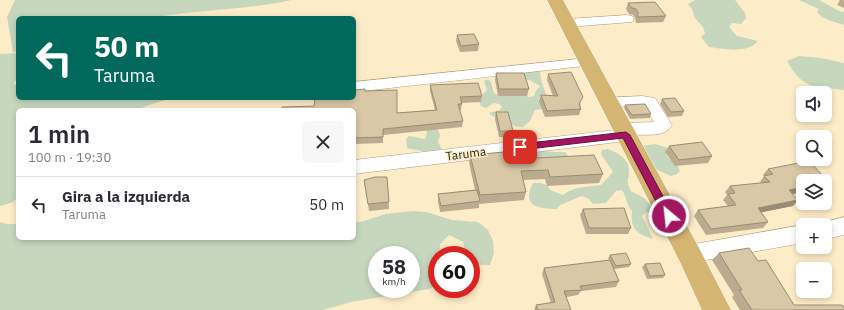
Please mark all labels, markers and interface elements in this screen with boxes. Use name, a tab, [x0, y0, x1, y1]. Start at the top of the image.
text: 50 m	[94, 28, 159, 65]
icon: left	[28, 32, 80, 84]
text: Taruma	[94, 64, 155, 87]
map controls	[796, 86, 832, 298]
button: sound	[796, 86, 832, 122]
text: 1 min	[28, 118, 90, 150]
button: close	[302, 121, 344, 163]
pin	[503, 130, 537, 164]
button: search	[796, 130, 832, 166]
icon: arrive	[509, 136, 531, 158]
street label: Taruma	[445, 144, 488, 163]
text: 100 m · 19:30	[28, 149, 111, 166]
button: layers	[796, 174, 832, 210]
text: Gira a la izquierda	[62, 187, 190, 206]
icon: left	[28, 194, 50, 216]
text: 50 m	[309, 195, 344, 214]
position arrow	[648, 195, 690, 237]
text: Taruma	[62, 206, 106, 223]
button: +	[796, 218, 832, 254]
speed limit sign: 60	[428, 246, 480, 298]
text: 58	[382, 253, 406, 280]
button: −	[796, 262, 832, 298]
text: km/h	[382, 275, 406, 288]

